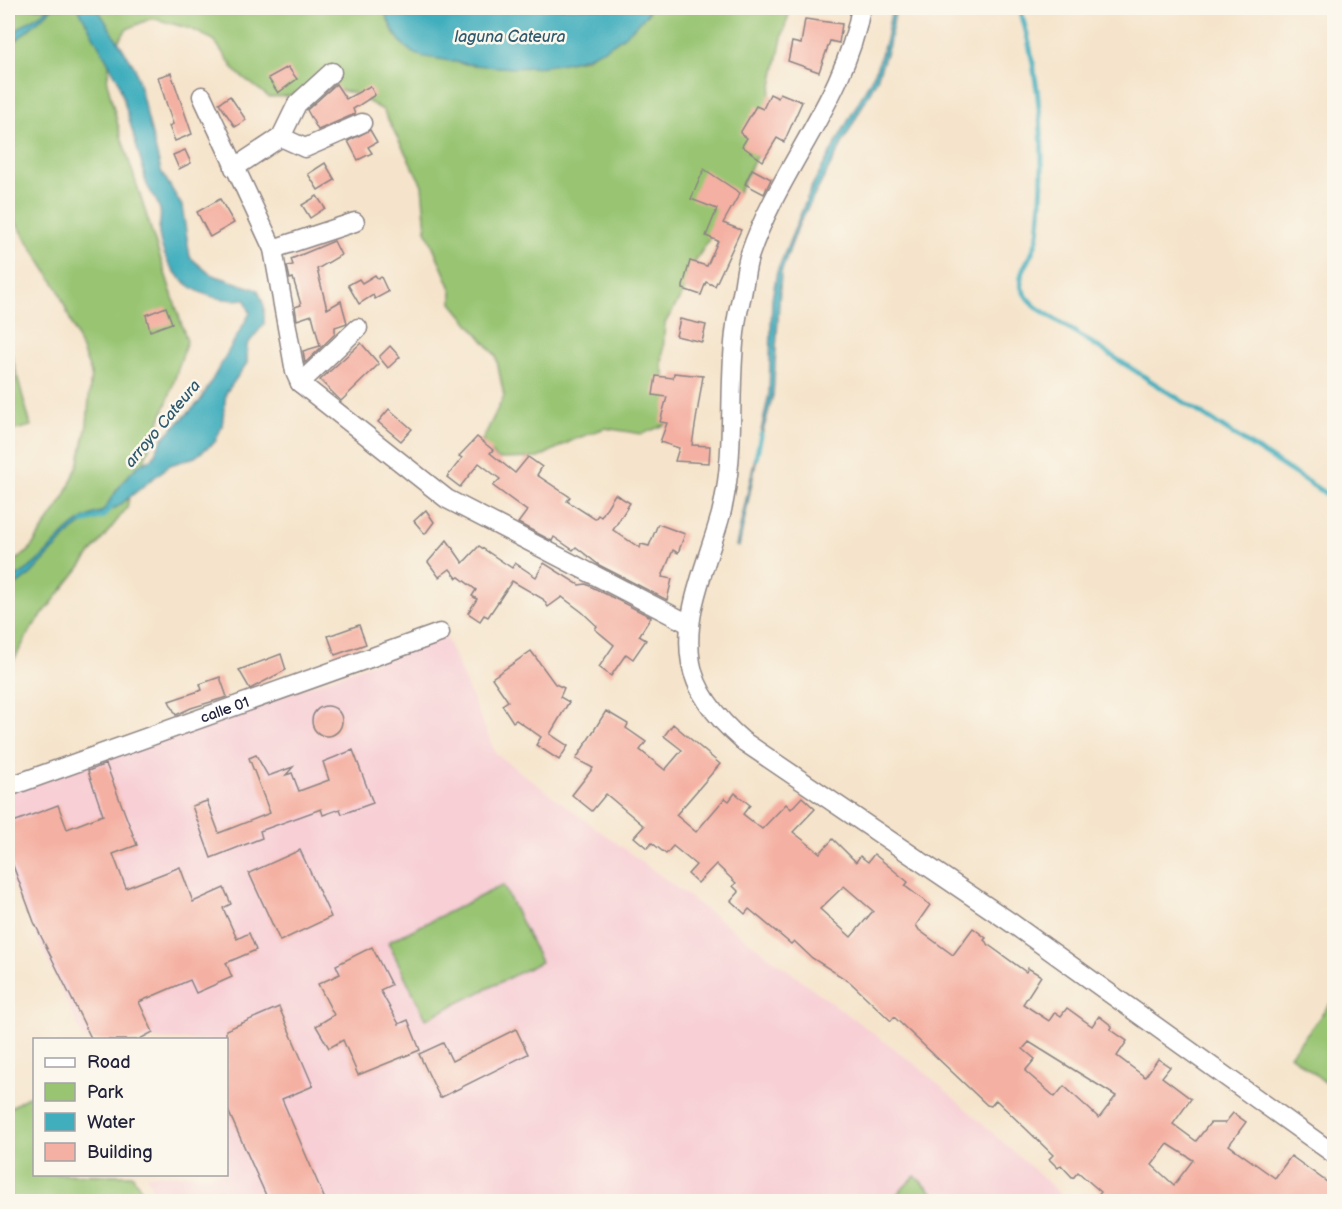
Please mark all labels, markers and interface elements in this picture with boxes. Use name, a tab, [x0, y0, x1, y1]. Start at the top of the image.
water label: laguna Cateura	[455, 28, 565, 47]
water label: arroyo Cateura	[121, 377, 205, 471]
street label: calle 01	[198, 692, 252, 727]
legend	[33, 1038, 228, 1176]
text: Road	[87, 1052, 131, 1073]
text: Park	[87, 1082, 123, 1103]
text: Water	[87, 1112, 135, 1133]
text: Building	[87, 1142, 153, 1163]

